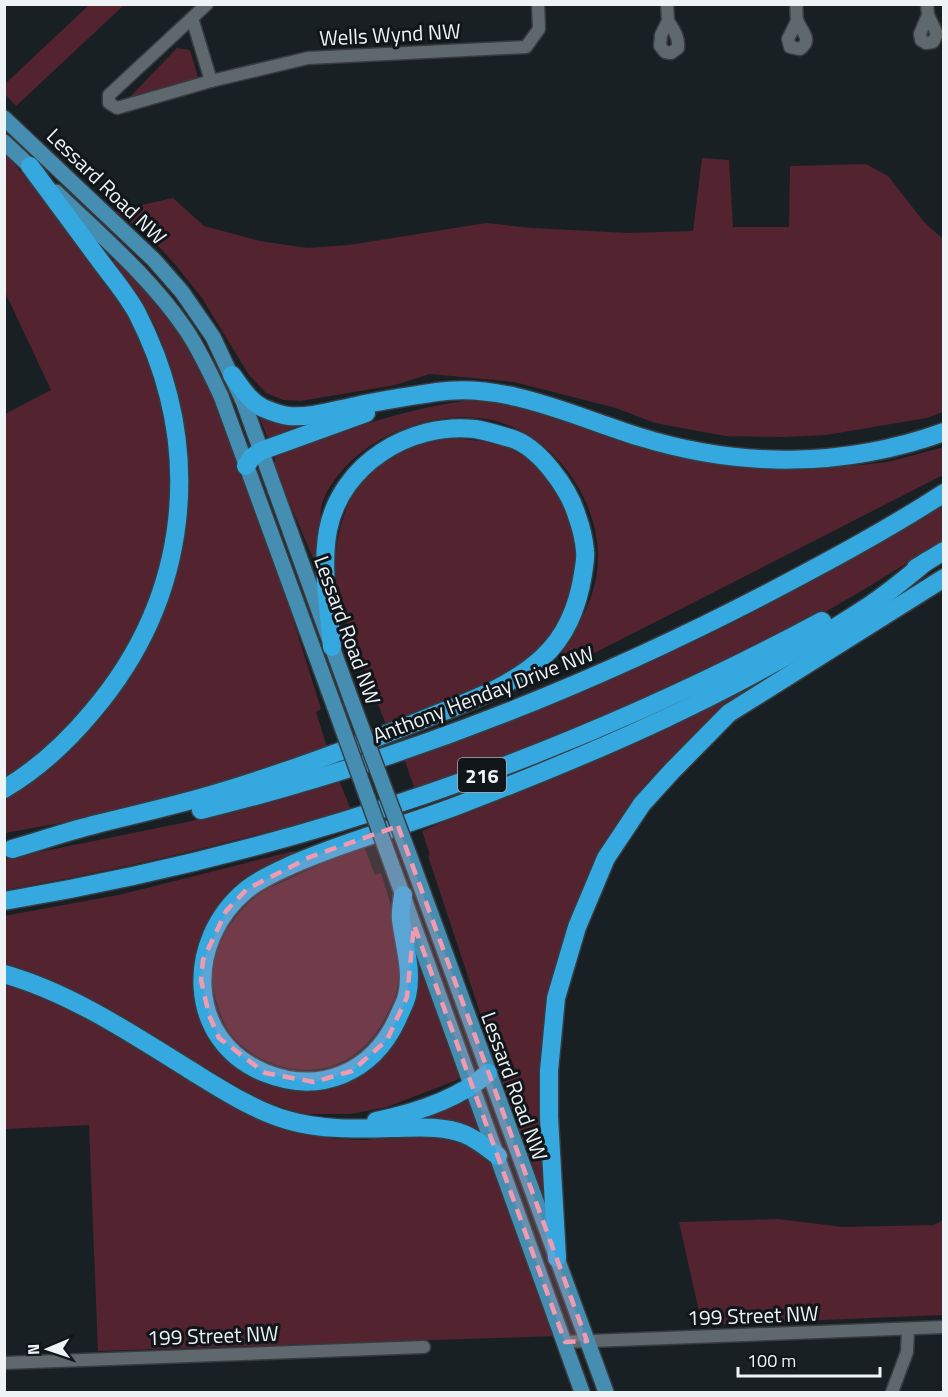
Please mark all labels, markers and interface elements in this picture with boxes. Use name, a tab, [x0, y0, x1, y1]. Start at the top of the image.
street label: Wells Wynd NW	[319, 14, 461, 54]
street label: Lessard Road NW	[40, 120, 174, 252]
street label: Lessard Road NW	[306, 551, 390, 709]
street label: Anthony Henday Drive NW	[368, 637, 598, 751]
road number: 216	[458, 758, 506, 792]
street label: Lessard Road NW	[473, 1007, 557, 1165]
street label: 199 Street NW	[687, 1297, 819, 1333]
street label: 199 Street NW	[147, 1317, 279, 1353]
north arrow	[18, 1319, 78, 1379]
scale bar	[738, 1340, 880, 1378]
text: N	[21, 1344, 45, 1355]
text: 100 m	[747, 1347, 796, 1374]

